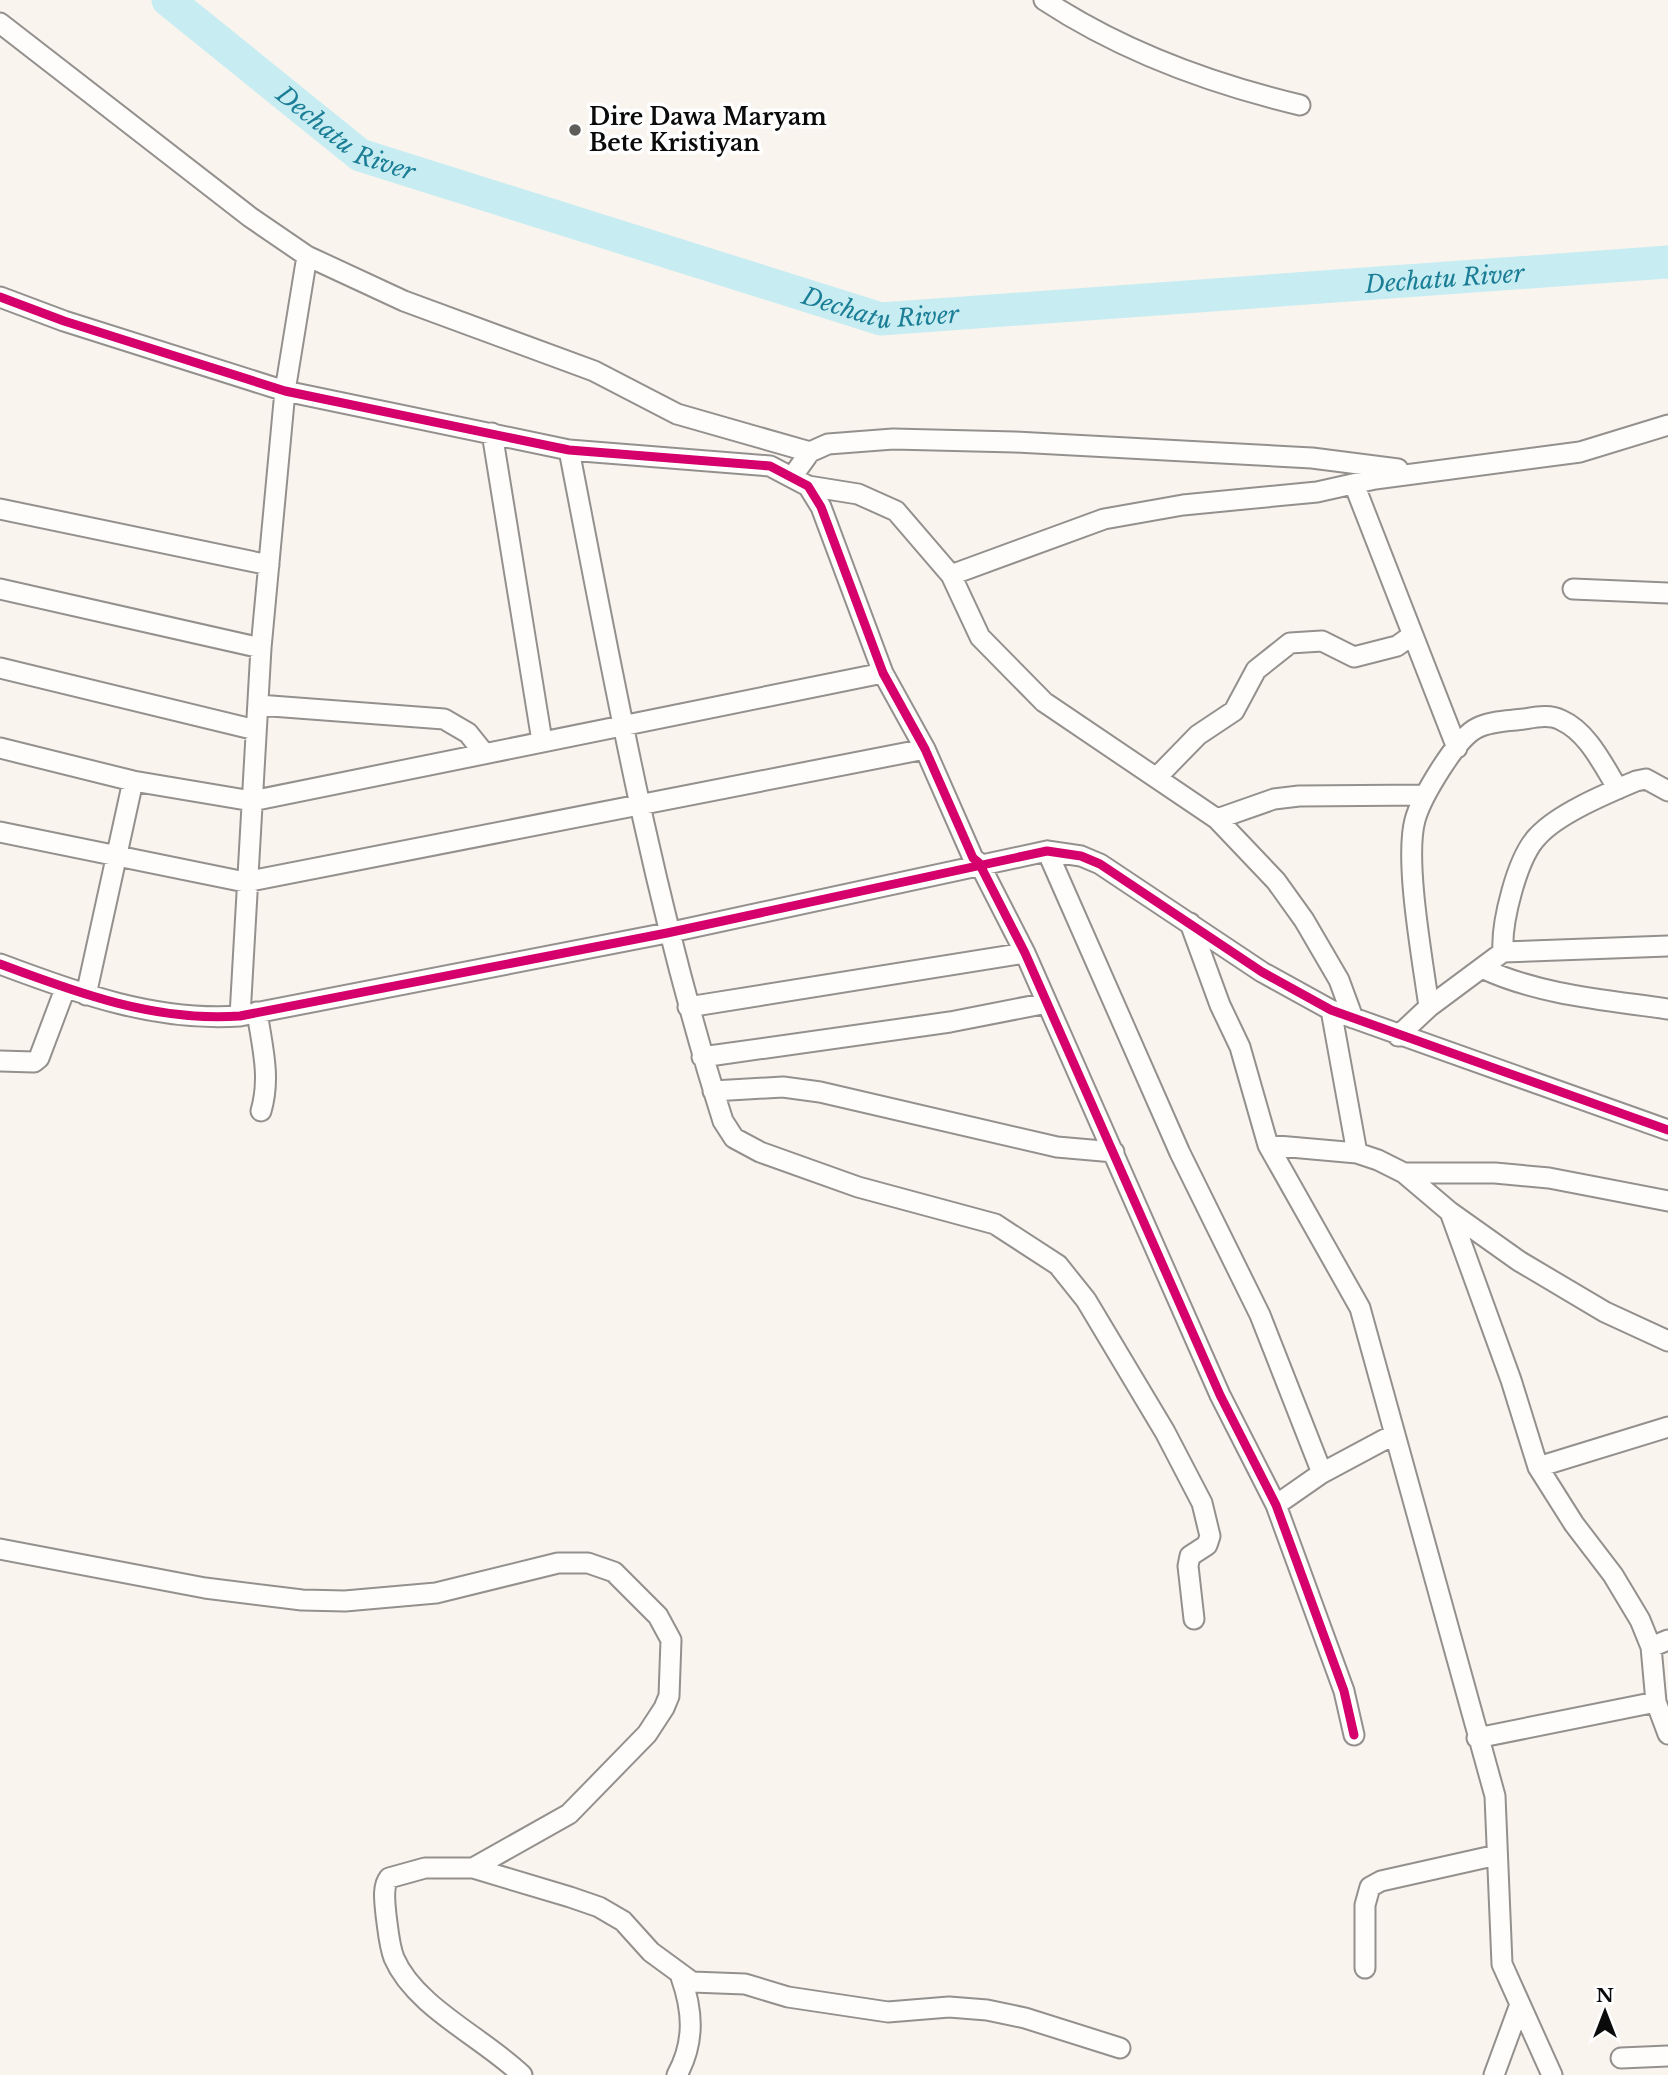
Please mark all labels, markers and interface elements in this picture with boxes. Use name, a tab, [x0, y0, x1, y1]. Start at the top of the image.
water label: Dechatu River	[270, 79, 420, 186]
place label: Dire Dawa Maryam Bete Kristiyan	[589, 103, 827, 157]
marker: Dire Dawa Maryam Bete Kristiyan	[567, 122, 583, 138]
water label: Dechatu River	[1363, 258, 1526, 298]
water label: Dechatu River	[798, 280, 961, 334]
north arrow	[1570, 1977, 1640, 2047]
text: N	[1596, 1984, 1614, 2007]

